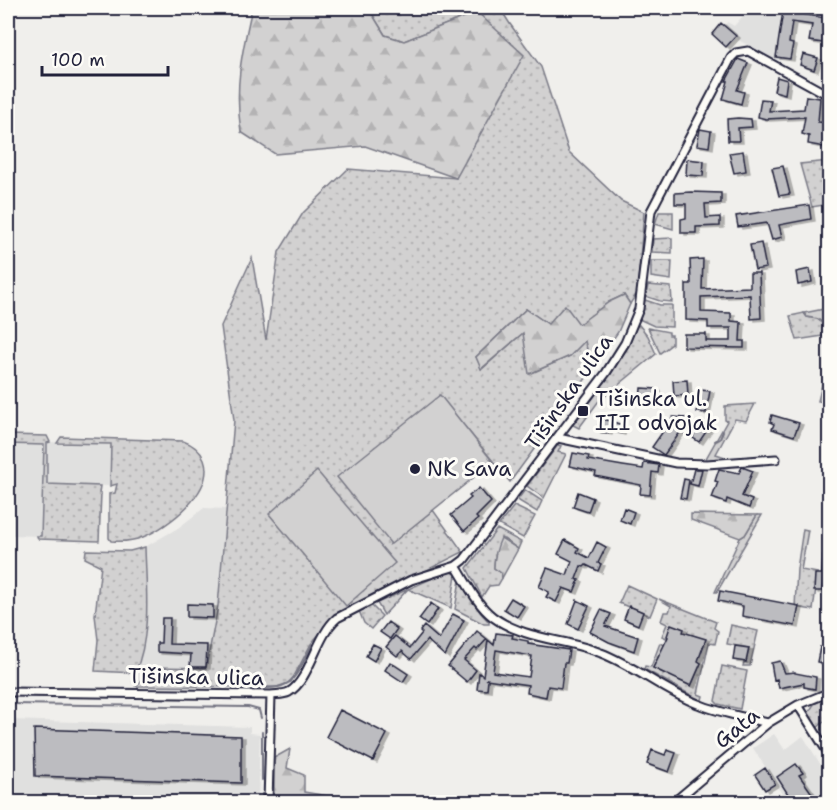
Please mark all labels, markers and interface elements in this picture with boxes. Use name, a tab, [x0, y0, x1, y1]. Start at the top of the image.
scale bar	[42, 39, 168, 77]
text: 100 m	[51, 48, 105, 72]
street label: Tišinska ulica	[519, 328, 619, 456]
place label: Tišinska ul. III odvojak	[595, 385, 718, 437]
marker: Tišinska ul. III odvojak	[576, 404, 590, 418]
place label: NK Sava	[427, 455, 511, 483]
marker: NK Sava	[408, 462, 422, 476]
street label: Tišinska ulica	[128, 662, 264, 692]
street label: Gata	[709, 701, 765, 755]

